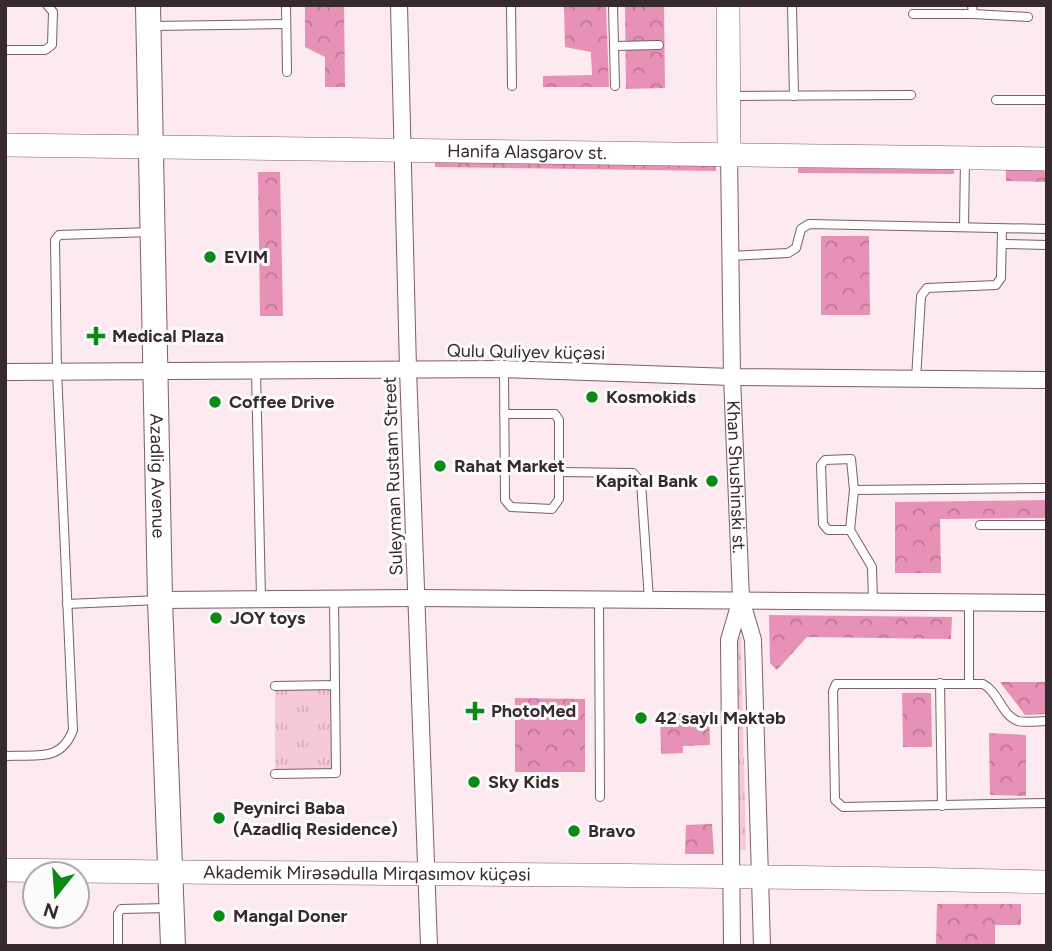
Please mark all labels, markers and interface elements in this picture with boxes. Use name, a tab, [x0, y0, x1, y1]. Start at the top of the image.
street label: Hanifa Alasgarov st.	[447, 140, 607, 164]
place label: EVIM	[224, 246, 268, 268]
marker: EVIM	[202, 249, 218, 265]
place label: Medical Plaza	[112, 325, 224, 347]
marker: Medical Plaza	[86, 326, 106, 346]
street label: Qulu Quliyev küçəsi	[447, 340, 605, 364]
street label: Suleyman Rustam Street	[379, 376, 407, 576]
place label: Kosmokids	[606, 386, 697, 408]
marker: Kosmokids	[584, 389, 600, 405]
place label: Coffee Drive	[229, 391, 335, 413]
marker: Coffee Drive	[207, 394, 223, 410]
street label: Khan Shushinski st.	[722, 400, 750, 554]
street label: Azadlig Avenue	[145, 413, 170, 539]
place label: Rahat Market	[454, 455, 565, 477]
marker: Rahat Market	[432, 458, 448, 474]
place label: Kapital Bank	[596, 470, 698, 492]
marker: Kapital Bank	[704, 473, 720, 489]
place label: JOY toys	[230, 607, 306, 629]
marker: JOY toys	[208, 610, 224, 626]
place label: PhotoMed	[491, 700, 576, 722]
marker: PhotoMed	[465, 701, 485, 721]
place label: 42 saylı Məktəb	[655, 707, 786, 729]
marker: 42 saylı Məktəb	[633, 710, 649, 726]
place label: Sky Kids	[488, 771, 560, 793]
marker: Sky Kids	[466, 774, 482, 790]
place label: Peynirci Baba (Azadliq Residence)	[233, 797, 398, 840]
marker: Peynirci Baba (Azadliq Residence)	[211, 810, 227, 826]
place label: Bravo	[588, 820, 635, 842]
marker: Bravo	[566, 823, 582, 839]
north arrow	[21, 860, 91, 930]
street label: Akademik Mirəsədulla Mirqasımov küçəsi	[203, 861, 531, 886]
text: N	[41, 898, 62, 924]
place label: Mangal Doner	[233, 905, 348, 927]
marker: Mangal Doner	[211, 908, 227, 924]

